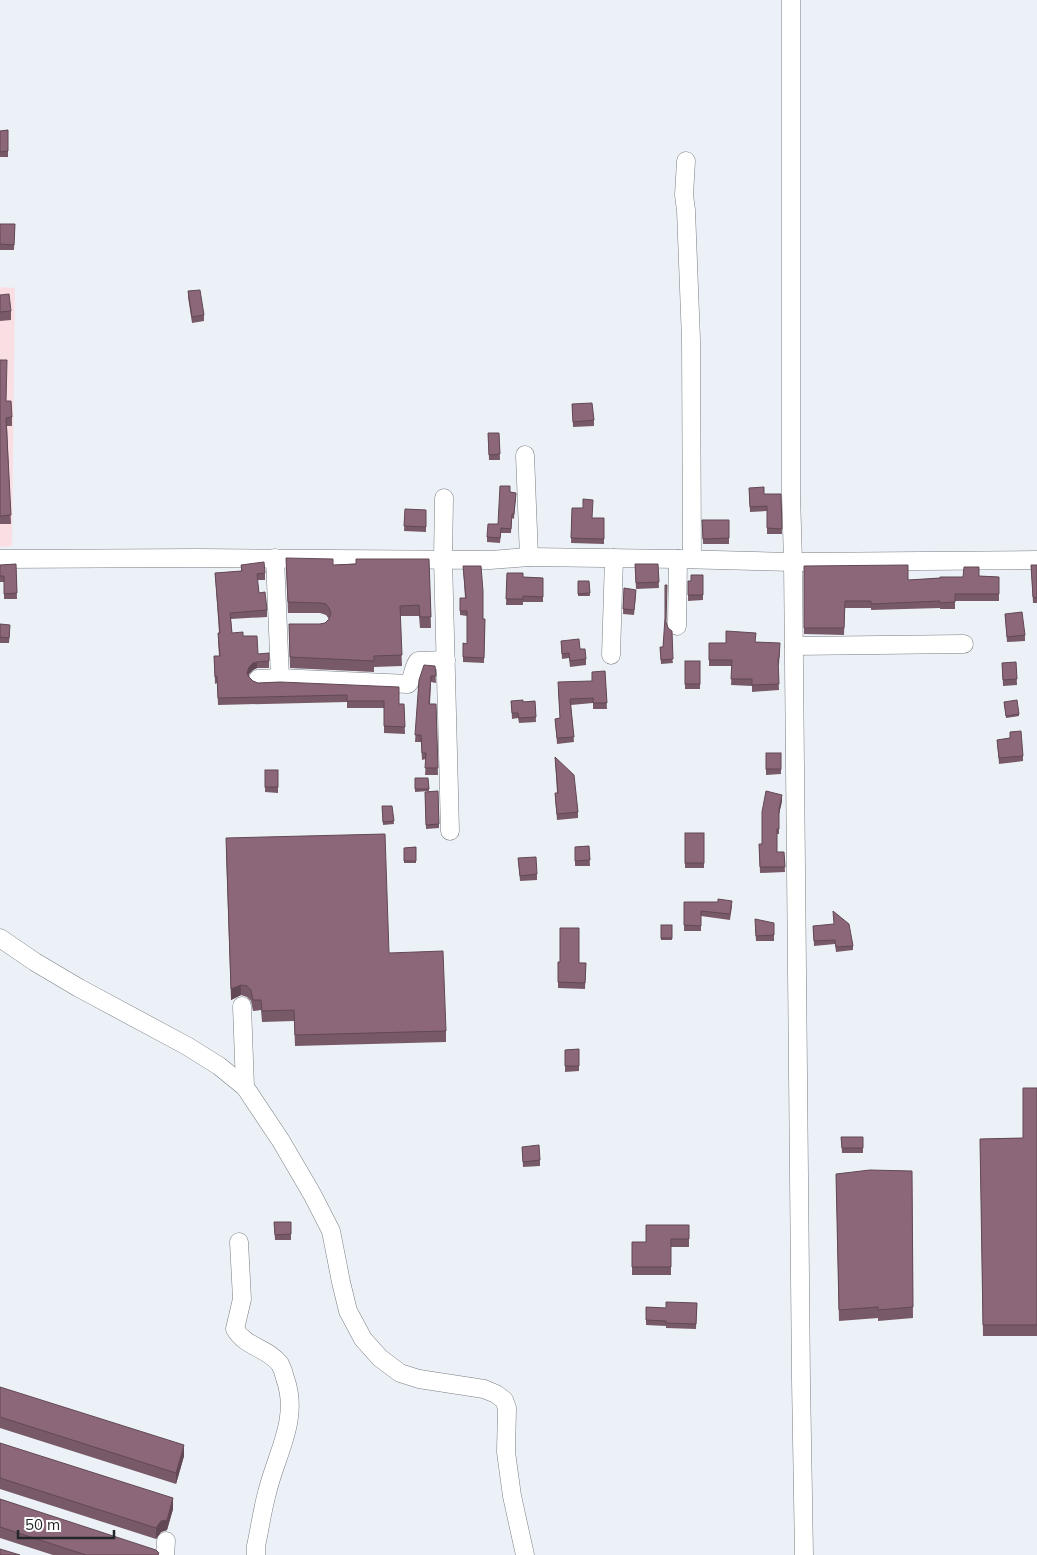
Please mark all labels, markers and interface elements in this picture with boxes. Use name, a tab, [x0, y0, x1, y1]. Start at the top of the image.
scale bar	[18, 1508, 114, 1540]
text: 50 m	[25, 1515, 60, 1534]

